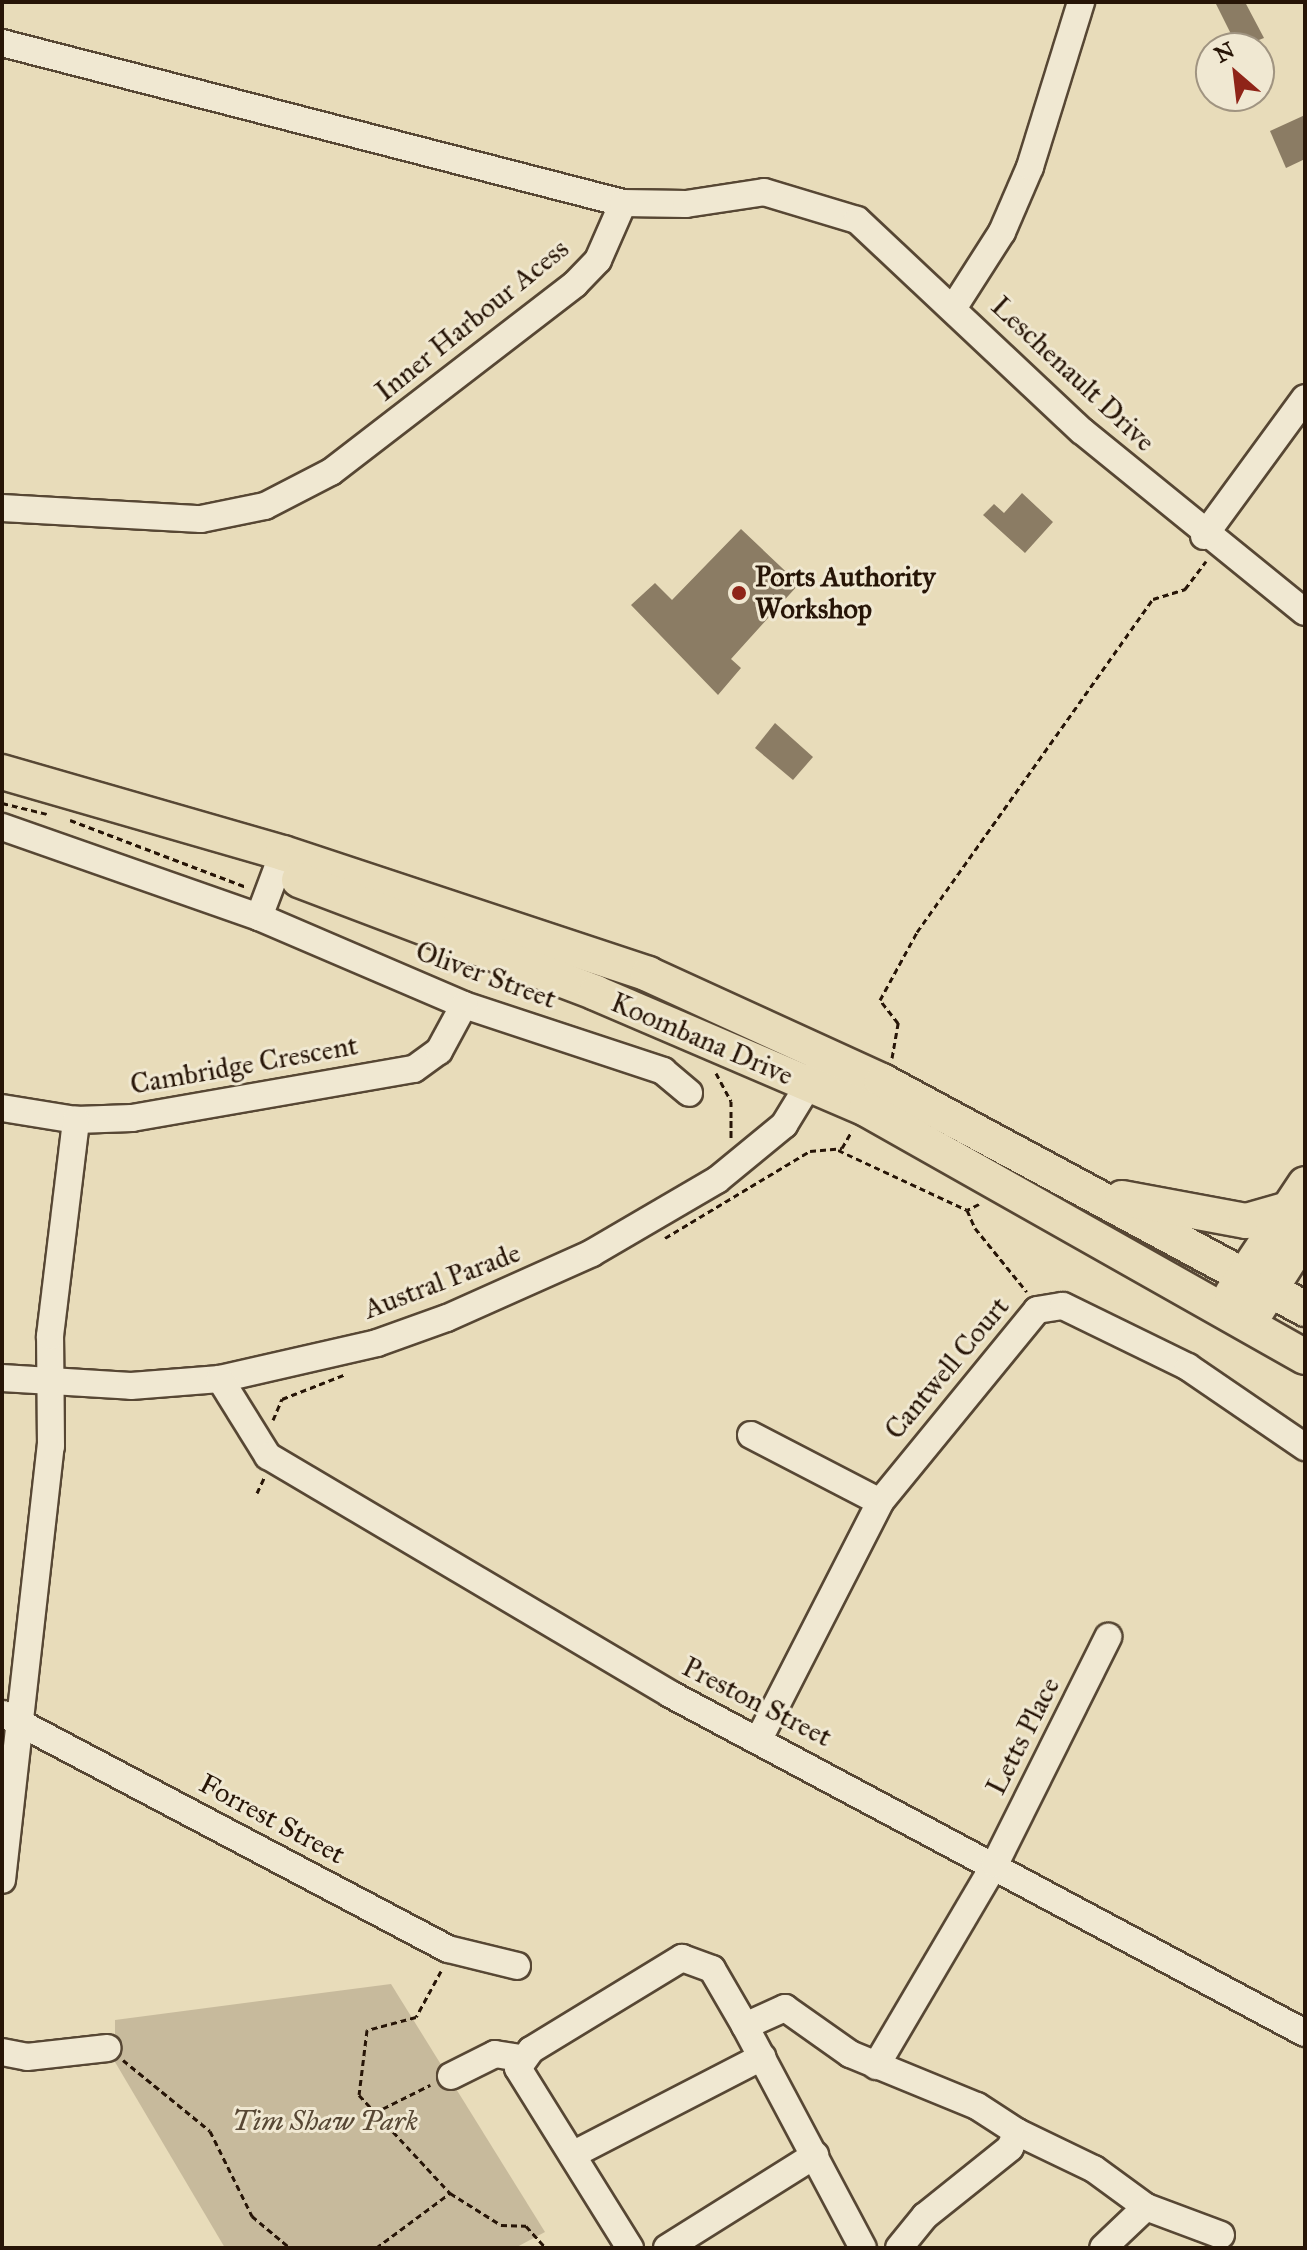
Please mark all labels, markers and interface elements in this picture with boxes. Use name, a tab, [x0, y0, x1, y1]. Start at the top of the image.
north arrow	[1195, 32, 1275, 112]
text: N	[1210, 36, 1239, 68]
street label: Inner Harbour Acess	[369, 232, 575, 408]
street label: Leschenault Drive	[984, 290, 1162, 458]
place label: Ports Authority Workshop	[755, 560, 935, 626]
marker: Ports Authority Workshop	[730, 584, 748, 602]
street label: Oliver Street	[411, 934, 561, 1016]
street label: Koombana Drive	[606, 986, 798, 1092]
street label: Cambridge Crescent	[128, 1028, 360, 1102]
street label: Austral Parade	[359, 1236, 525, 1326]
street label: Cantwell Court	[878, 1290, 1016, 1446]
street label: Preston Street	[677, 1650, 837, 1754]
street label: Letts Place	[979, 1672, 1067, 1800]
street label: Forrest Street	[193, 1767, 351, 1871]
park label: Tim Shaw Park	[232, 2104, 418, 2138]

